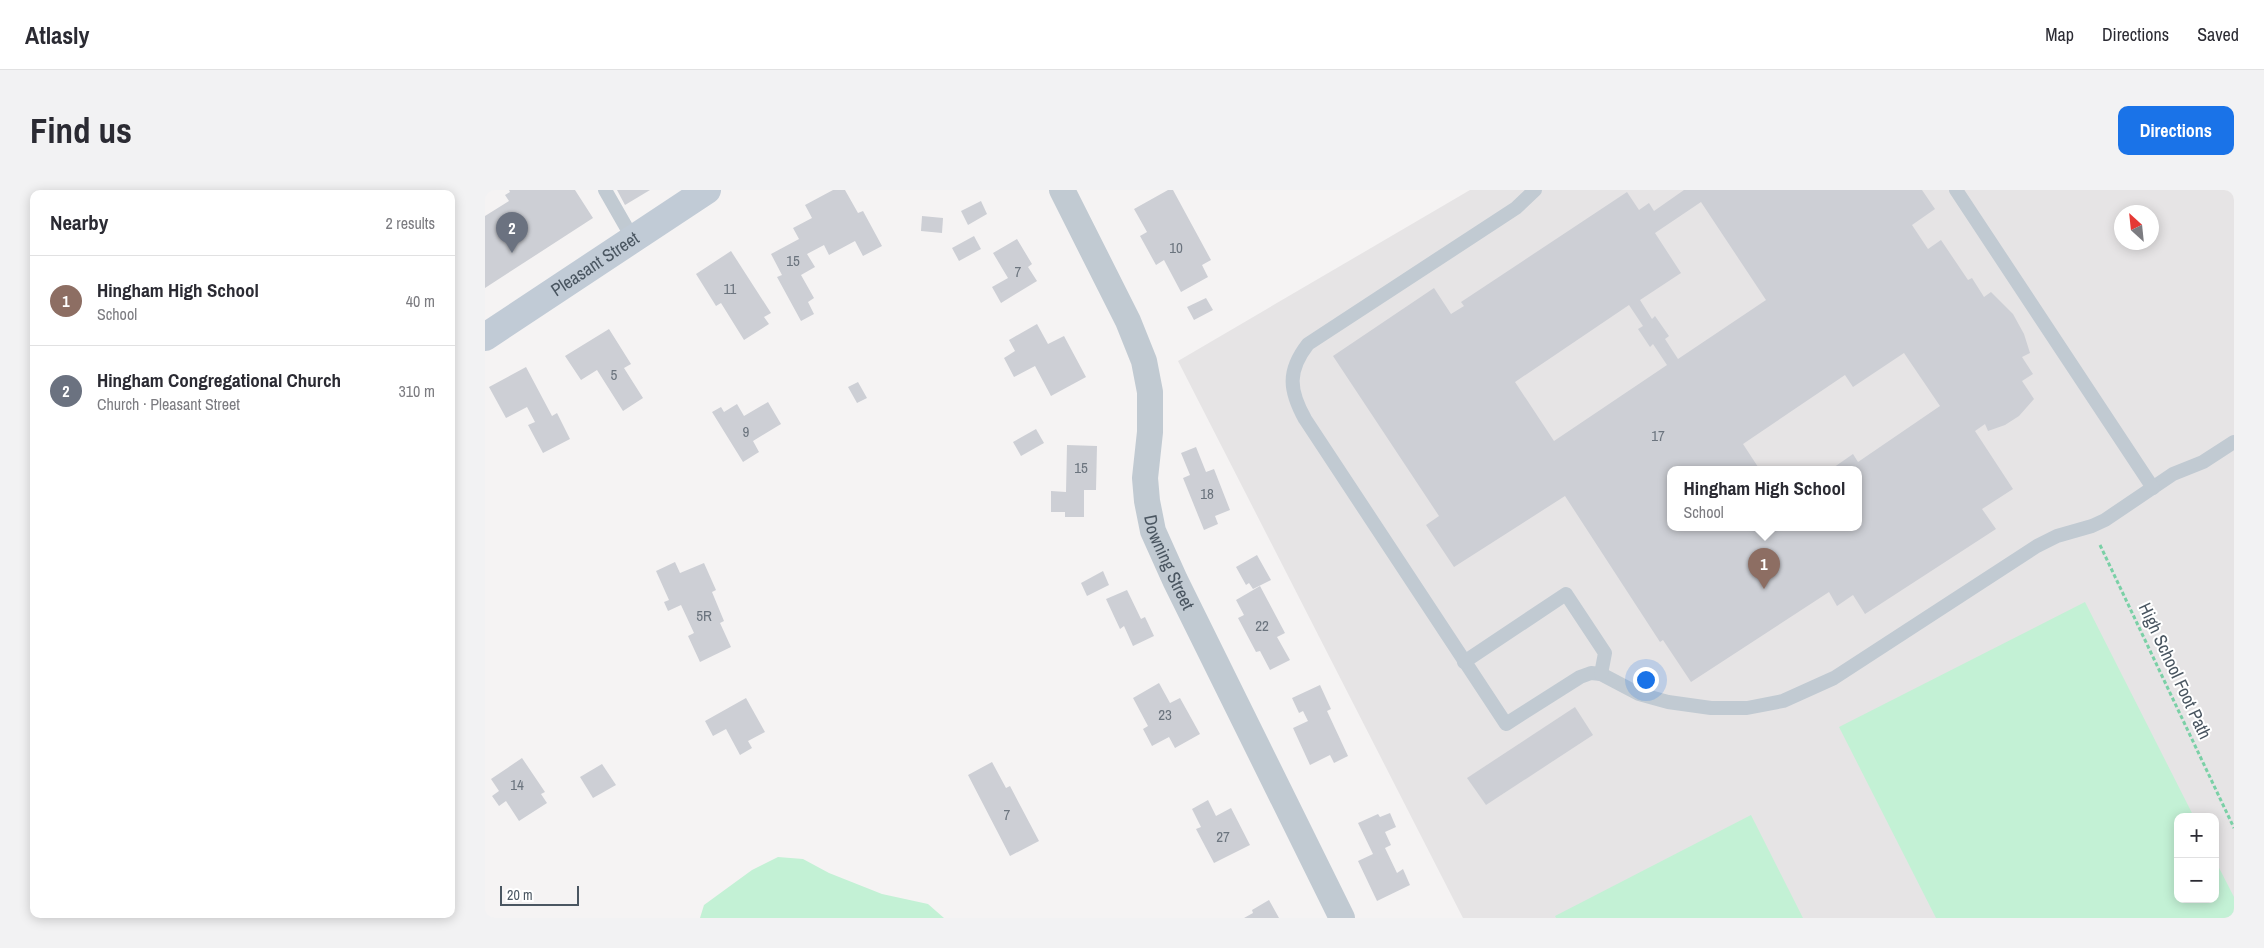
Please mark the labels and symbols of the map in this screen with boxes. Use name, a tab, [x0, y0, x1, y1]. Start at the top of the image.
north arrow	[2114, 205, 2159, 250]
pin: 2	[496, 212, 528, 253]
street label: Pleasant Street	[546, 225, 644, 302]
house number: 10	[1169, 237, 1183, 258]
house number: 15	[786, 250, 800, 271]
house number: 7	[1015, 261, 1022, 282]
house number: 11	[724, 278, 737, 299]
house number: 5	[611, 364, 618, 385]
house number: 9	[743, 421, 750, 442]
house number: 17	[1651, 425, 1665, 446]
house number: 15	[1074, 457, 1088, 478]
house number: 18	[1200, 483, 1214, 504]
street label: Downing Street	[1138, 513, 1201, 614]
pin: 1	[1748, 548, 1780, 589]
street label: High School Foot Path	[2133, 599, 2218, 743]
house number: 5R	[696, 605, 712, 626]
house number: 22	[1255, 615, 1269, 636]
your location	[1633, 667, 1659, 693]
house number: 23	[1158, 704, 1172, 725]
house number: 14	[510, 774, 524, 795]
house number: 7	[1004, 804, 1011, 825]
house number: 27	[1216, 826, 1230, 847]
scale bar	[500, 883, 579, 906]

